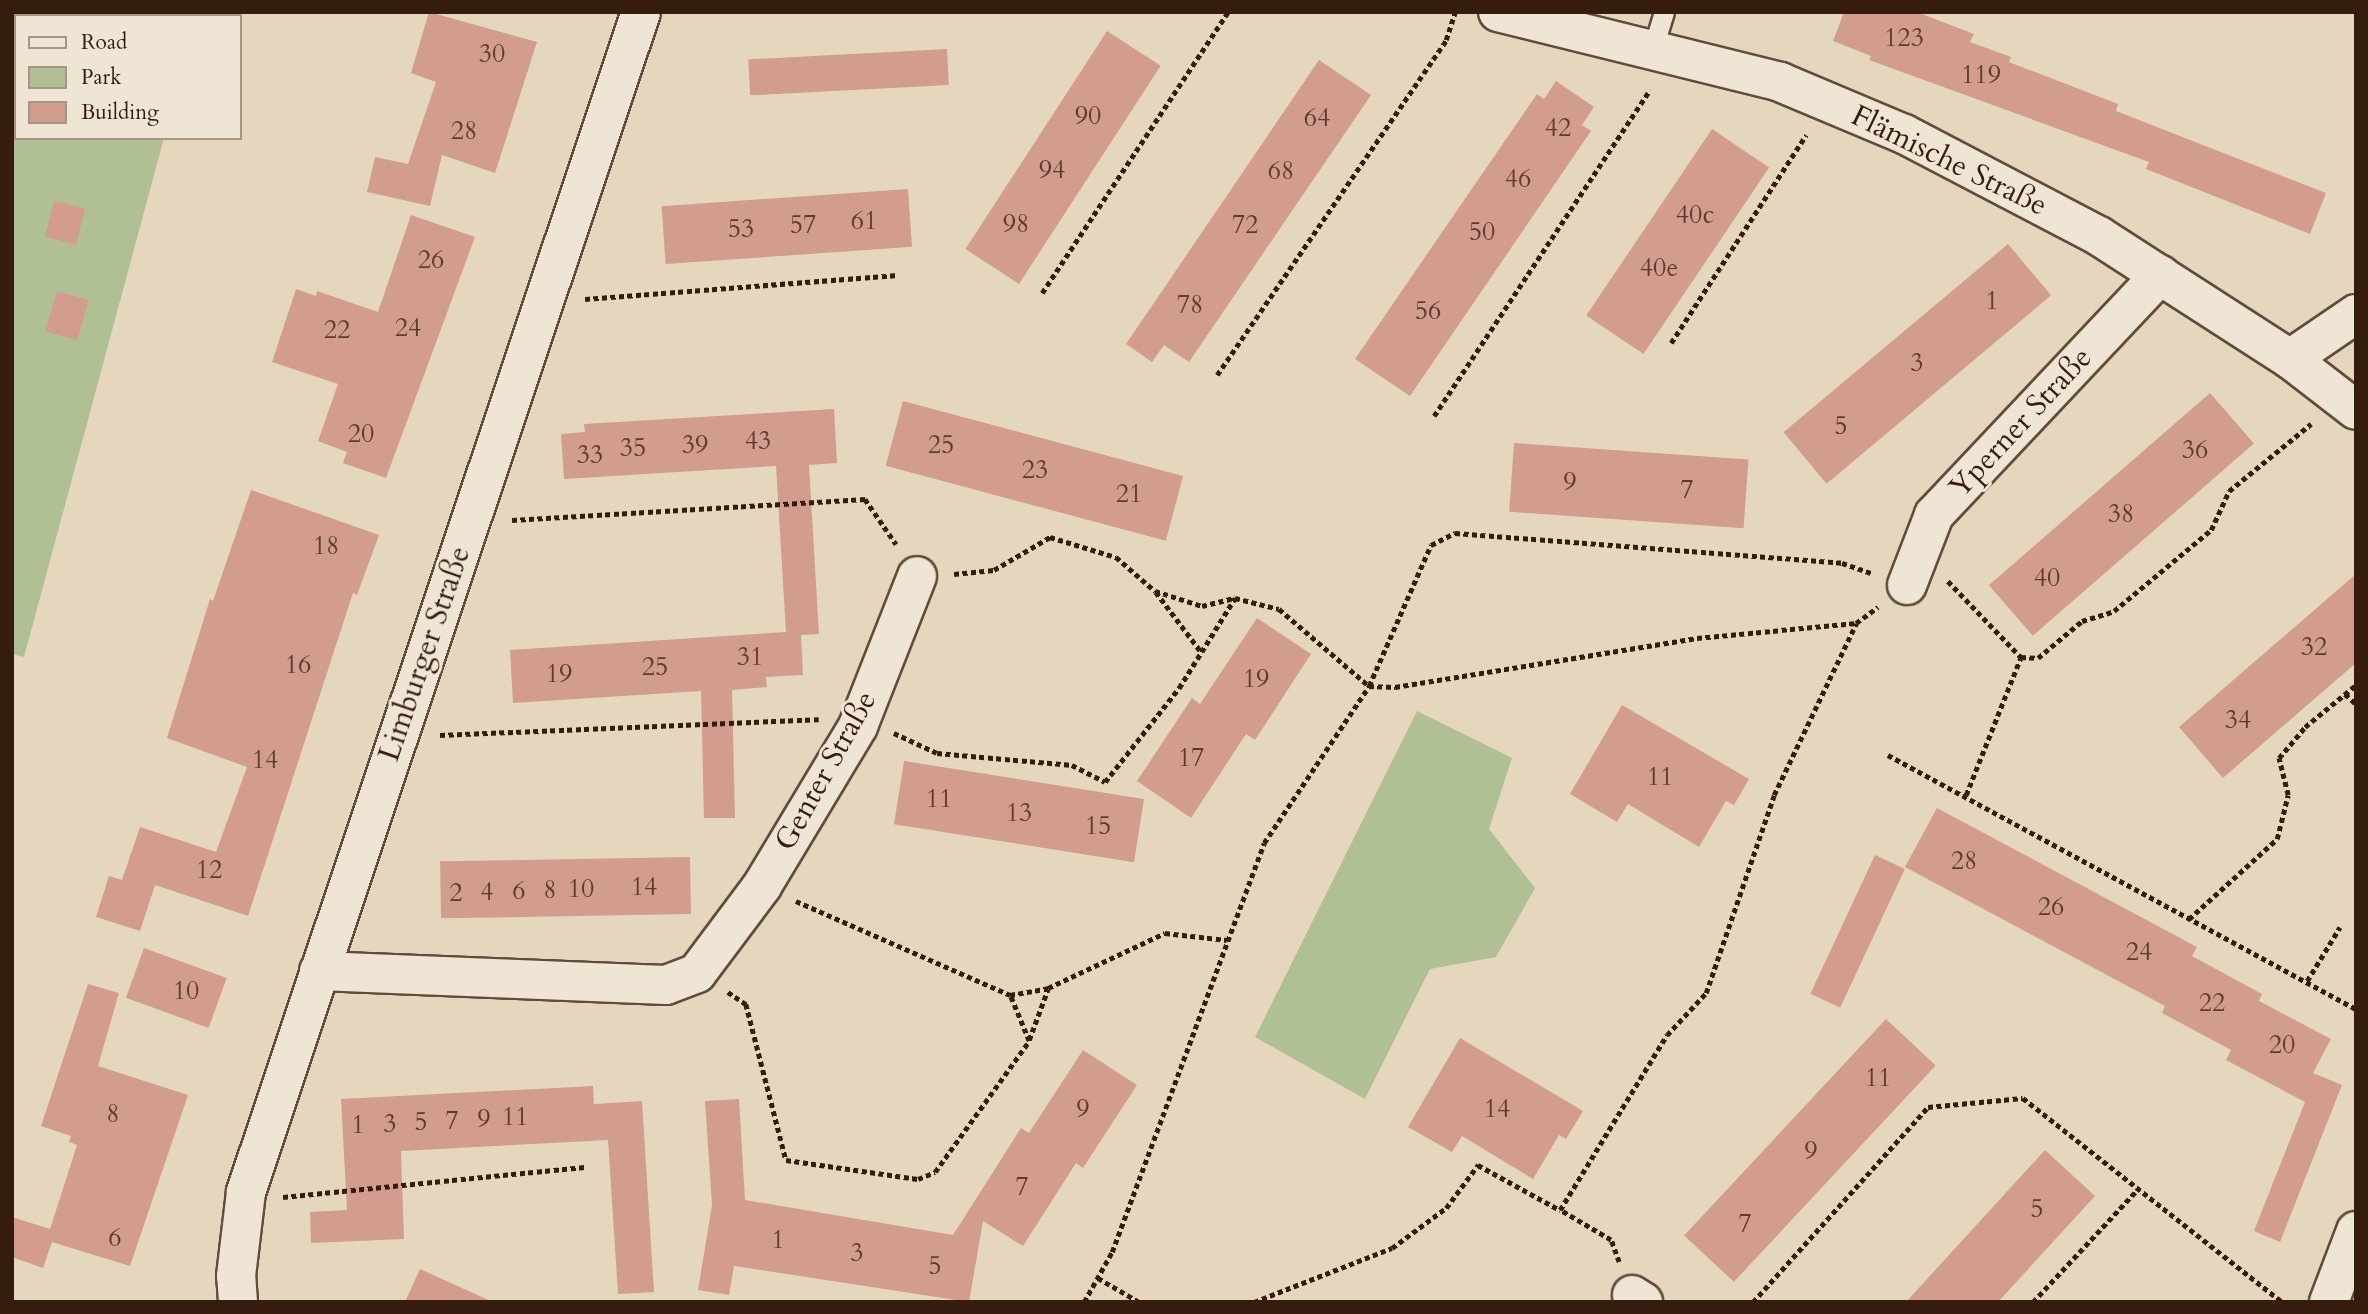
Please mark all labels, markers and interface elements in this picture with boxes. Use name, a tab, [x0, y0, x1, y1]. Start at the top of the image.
legend	[14, 14, 242, 140]
house number: 123	[1884, 22, 1924, 54]
text: Road	[81, 28, 127, 57]
house number: 30	[479, 38, 505, 70]
house number: 119	[1961, 59, 2001, 91]
text: Park	[81, 63, 121, 92]
text: Building	[81, 98, 159, 127]
street label: Flämische Straße	[1845, 98, 2053, 224]
house number: 90	[1075, 100, 1101, 132]
house number: 64	[1304, 102, 1330, 134]
house number: 42	[1545, 112, 1571, 144]
house number: 28	[451, 115, 477, 147]
house number: 94	[1039, 154, 1065, 186]
house number: 68	[1268, 155, 1294, 187]
house number: 46	[1505, 163, 1531, 195]
house number: 40c	[1676, 199, 1714, 231]
house number: 61	[851, 205, 877, 237]
house number: 98	[1003, 208, 1029, 240]
house number: 57	[790, 209, 816, 241]
house number: 72	[1232, 209, 1258, 241]
house number: 53	[728, 213, 754, 245]
house number: 50	[1469, 216, 1495, 248]
house number: 26	[418, 244, 444, 276]
house number: 40e	[1640, 252, 1678, 284]
house number: 1	[1985, 285, 1999, 317]
house number: 78	[1177, 289, 1203, 321]
house number: 56	[1415, 295, 1441, 327]
house number: 24	[395, 312, 421, 344]
house number: 22	[324, 314, 350, 346]
street label: Yperner Straße	[1942, 340, 2100, 506]
house number: 3	[1910, 347, 1924, 379]
house number: 5	[1834, 410, 1848, 442]
house number: 20	[348, 418, 374, 450]
house number: 43	[745, 425, 771, 457]
house number: 39	[682, 429, 708, 461]
house number: 25	[928, 429, 954, 461]
house number: 35	[620, 432, 646, 464]
house number: 36	[2182, 434, 2208, 466]
house number: 33	[577, 439, 603, 471]
house number: 23	[1022, 454, 1048, 486]
house number: 9	[1563, 466, 1577, 498]
house number: 7	[1680, 474, 1694, 506]
house number: 21	[1116, 478, 1142, 510]
house number: 38	[2108, 498, 2134, 530]
house number: 18	[313, 530, 339, 562]
street label: Limburger Straße	[371, 542, 479, 766]
house number: 40	[2034, 562, 2060, 594]
house number: 32	[2301, 631, 2327, 663]
house number: 31	[737, 641, 763, 673]
house number: 16	[285, 649, 311, 681]
house number: 25	[642, 651, 668, 683]
house number: 19	[546, 658, 572, 690]
house number: 19	[1243, 663, 1269, 695]
street label: Genter Straße	[767, 685, 885, 857]
house number: 34	[2225, 704, 2251, 736]
house number: 17	[1178, 742, 1204, 774]
house number: 14	[252, 744, 278, 776]
house number: 11	[1647, 761, 1673, 793]
house number: 11	[926, 783, 952, 815]
house number: 13	[1006, 797, 1032, 829]
house number: 15	[1085, 810, 1111, 842]
house number: 28	[1951, 845, 1977, 877]
house number: 12	[196, 854, 222, 886]
house number: 14	[631, 871, 657, 903]
house number: 10	[568, 873, 594, 905]
house number: 8	[543, 874, 557, 906]
house number: 6	[512, 875, 526, 907]
house number: 4	[480, 876, 494, 908]
house number: 2	[449, 877, 463, 909]
house number: 26	[2038, 891, 2064, 923]
house number: 24	[2126, 936, 2152, 968]
house number: 10	[173, 975, 199, 1007]
house number: 22	[2199, 987, 2225, 1019]
house number: 20	[2269, 1029, 2295, 1061]
house number: 11	[1865, 1062, 1891, 1094]
house number: 9	[1076, 1093, 1090, 1125]
house number: 14	[1484, 1093, 1510, 1125]
house number: 8	[106, 1098, 120, 1130]
house number: 11	[502, 1101, 528, 1133]
house number: 9	[477, 1103, 491, 1135]
house number: 7	[445, 1105, 459, 1137]
house number: 5	[414, 1106, 428, 1138]
house number: 3	[383, 1108, 397, 1140]
house number: 1	[351, 1109, 365, 1141]
house number: 9	[1804, 1135, 1818, 1167]
house number: 7	[1015, 1171, 1029, 1203]
house number: 5	[2030, 1193, 2044, 1225]
house number: 7	[1738, 1208, 1752, 1240]
house number: 6	[108, 1222, 122, 1254]
house number: 1	[771, 1224, 785, 1256]
house number: 3	[850, 1237, 864, 1269]
house number: 5	[928, 1250, 942, 1282]

